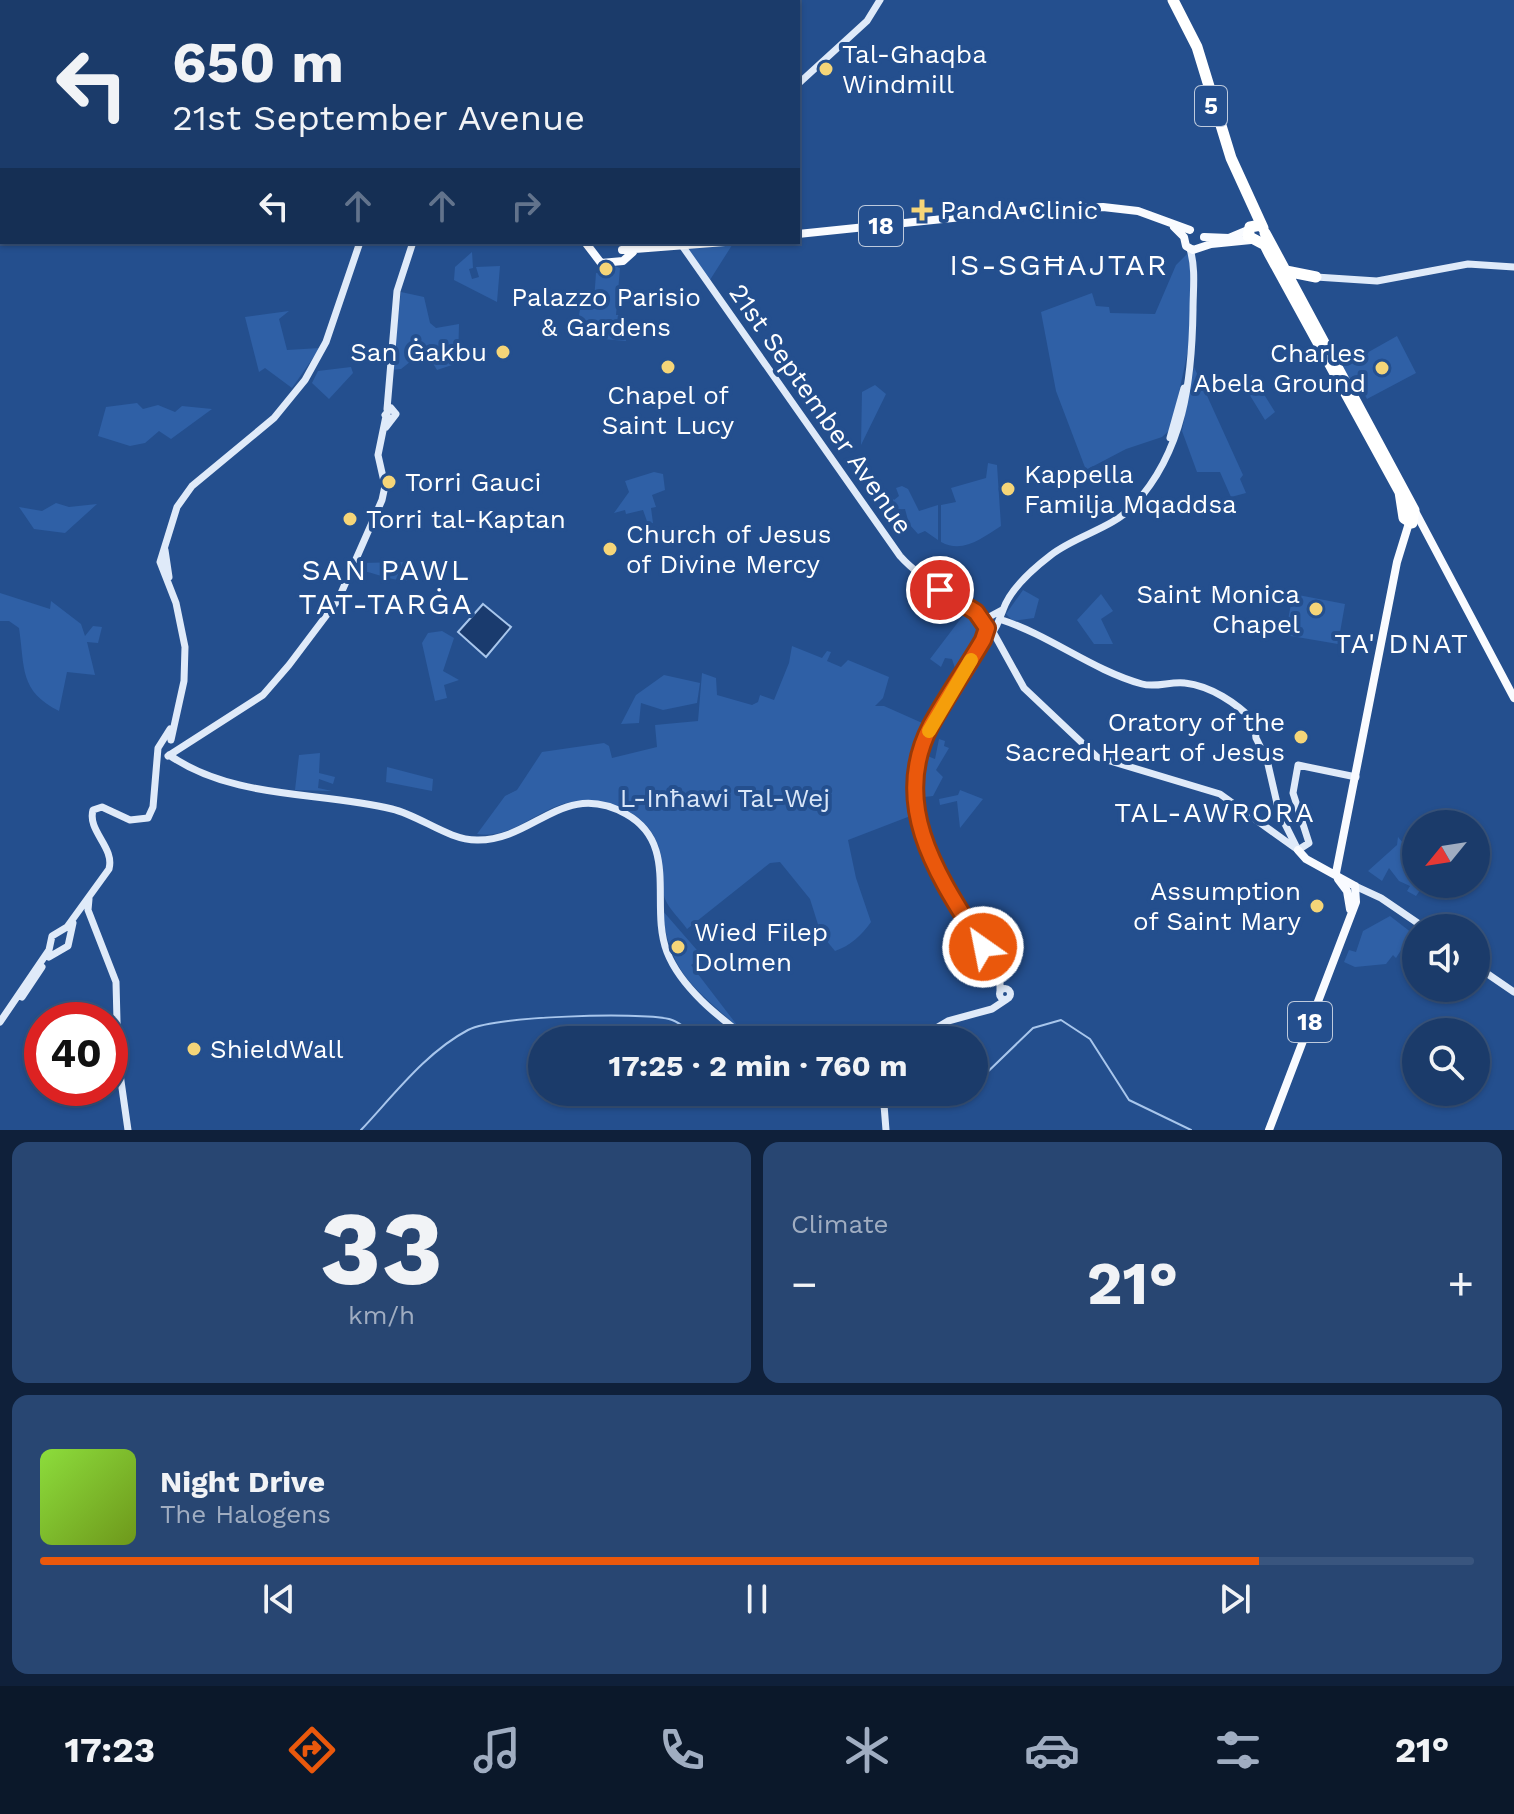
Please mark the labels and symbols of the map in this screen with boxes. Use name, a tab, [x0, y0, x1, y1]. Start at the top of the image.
place label: Tal-Ghaqba Windmill	[842, 39, 987, 99]
marker: Tal-Ghaqba Windmill	[817, 60, 835, 78]
road number: 5	[1195, 86, 1227, 126]
place label: PandA Clinic	[940, 195, 1098, 225]
marker: PandA Clinic	[911, 199, 933, 221]
road number: 18	[859, 206, 903, 246]
district label: IS-SGĦAJTAR	[949, 247, 1169, 282]
marker: Palazzo Parisio & Gardens	[597, 260, 615, 278]
street label: 21st September Avenue	[723, 278, 919, 540]
place label: Palazzo Parisio & Gardens	[511, 282, 701, 342]
place label: San Ġakbu	[350, 337, 487, 367]
place label: Charles Abela Ground	[1194, 338, 1366, 398]
marker: San Ġakbu	[494, 343, 512, 361]
marker: Chapel of Saint Lucy	[659, 358, 677, 376]
marker: Charles Abela Ground	[1373, 359, 1391, 377]
place label: Chapel of Saint Lucy	[602, 380, 735, 440]
place label: Kappella Familja Mqaddsa	[1024, 459, 1237, 519]
place label: Torri Gauci	[405, 467, 542, 497]
marker: Torri Gauci	[380, 473, 398, 491]
marker: Kappella Familja Mqaddsa	[999, 480, 1017, 498]
place label: Torri tal-Kaptan	[366, 504, 566, 534]
marker: Torri tal-Kaptan	[341, 510, 359, 528]
place label: Church of Jesus of Divine Mercy	[626, 519, 831, 579]
marker: Church of Jesus of Divine Mercy	[601, 540, 619, 558]
district label: SAN PAWL TAT-TARĠA	[299, 552, 473, 621]
pin	[906, 556, 974, 624]
place label: Saint Monica Chapel	[1136, 579, 1300, 639]
marker: Saint Monica Chapel	[1307, 600, 1325, 618]
district label: TA' DNAT	[1334, 627, 1470, 660]
place label: Oratory of the Sacred Heart of Jesus	[1005, 707, 1285, 767]
marker: Oratory of the Sacred Heart of Jesus	[1292, 728, 1310, 746]
park label: L-Inħawi Tal-Wej	[620, 783, 830, 813]
district label: TAL-AWRORA	[1114, 796, 1316, 829]
north arrow	[1402, 810, 1490, 898]
place label: Assumption of Saint Mary	[1133, 876, 1302, 936]
marker: Assumption of Saint Mary	[1308, 897, 1326, 915]
position arrow	[941, 905, 1025, 989]
place label: Wied Filep Dolmen	[694, 917, 828, 977]
marker: Wied Filep Dolmen	[669, 938, 687, 956]
speed limit sign: 40	[24, 1002, 128, 1106]
road number: 18	[1288, 1002, 1332, 1042]
place label: ShieldWall	[210, 1034, 344, 1064]
marker: ShieldWall	[185, 1040, 203, 1058]

